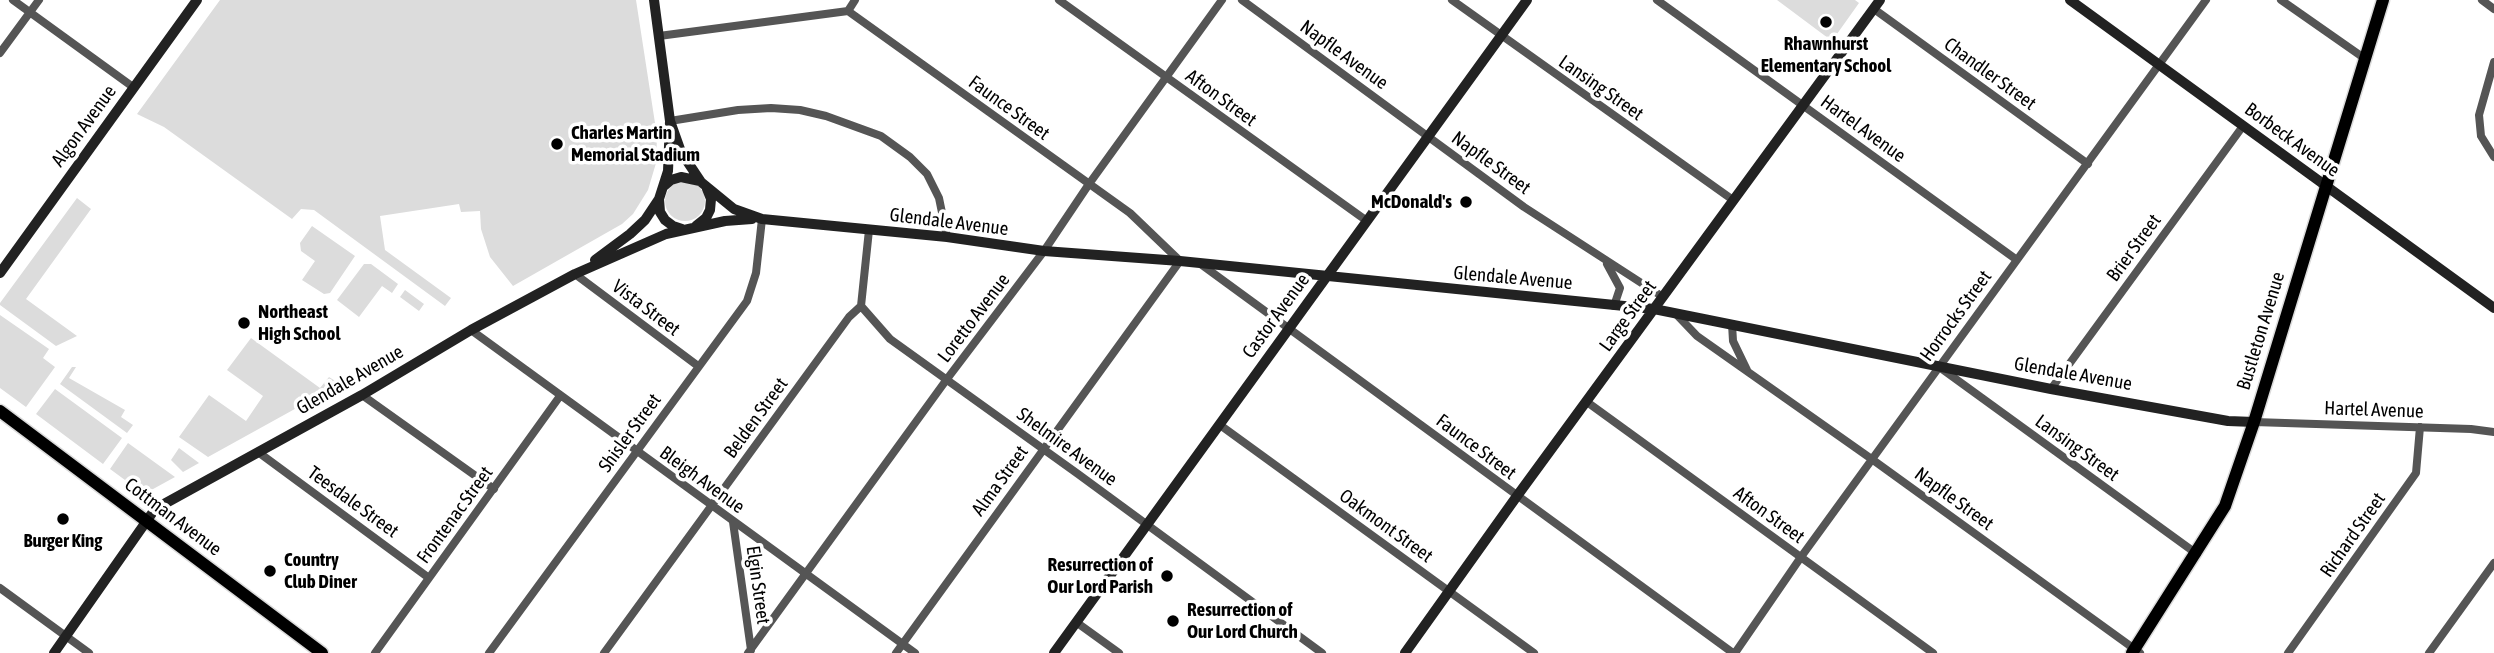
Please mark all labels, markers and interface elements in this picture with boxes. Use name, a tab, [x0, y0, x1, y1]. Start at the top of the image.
marker: Rhawnhurst Elementary School	[1818, 14, 1834, 30]
street label: Napfle Avenue	[1296, 16, 1392, 94]
place label: Rhawnhurst Elementary School	[1761, 33, 1891, 77]
street label: Chandler Street	[1940, 33, 2040, 115]
street label: Lansing Street	[1554, 51, 1648, 125]
street label: Afton Street	[1181, 65, 1261, 131]
street label: Faunce Street	[964, 71, 1054, 145]
street label: Algon Avenue	[47, 81, 121, 171]
street label: Hartel Avenue	[1816, 91, 1910, 167]
street label: Borbeck Avenue	[2240, 98, 2344, 182]
place label: Charles Martin Memorial Stadium	[571, 122, 700, 166]
street label: Napfle Street	[1447, 127, 1535, 199]
marker: Charles Martin Memorial Stadium	[549, 136, 565, 152]
place label: McDonald's	[1371, 191, 1452, 213]
marker: McDonald's	[1458, 194, 1474, 210]
street label: Glendale Avenue	[888, 203, 1010, 241]
street label: Brier Street	[2102, 210, 2166, 286]
street label: Glendale Avenue	[1453, 261, 1573, 295]
street label: Horrocks Street	[1915, 266, 1997, 366]
street label: Loretto Avenue	[933, 269, 1015, 367]
street label: Castor Avenue	[1238, 269, 1314, 363]
street label: Bustleton Avenue	[2232, 269, 2290, 393]
street label: Vista Street	[608, 275, 684, 341]
street label: Large Street	[1595, 276, 1661, 356]
place label: Northeast High School	[258, 301, 341, 345]
marker: Northeast High School	[236, 315, 252, 331]
street label: Glendale Avenue	[293, 340, 407, 420]
street label: Glendale Avenue	[2012, 352, 2134, 396]
street label: Belden Street	[719, 373, 793, 463]
street label: Shisler Street	[594, 389, 666, 477]
street label: Hartel Avenue	[2324, 397, 2424, 423]
street label: Shelmire Avenue	[1012, 403, 1122, 491]
street label: Faunce Street	[1431, 409, 1521, 485]
street label: Lansing Street	[2031, 410, 2123, 486]
street label: Alma Street	[967, 441, 1033, 521]
street label: Bleigh Avenue	[655, 442, 749, 518]
street label: Teesdale Street	[303, 461, 403, 543]
street label: Frontenac Street	[412, 462, 498, 568]
street label: Napfle Street	[1910, 463, 1998, 535]
street label: Cottman Avenue	[120, 473, 226, 561]
street label: Afton Street	[1729, 482, 1809, 548]
street label: Oakmont Street	[1335, 484, 1437, 568]
street label: Richard Street	[2316, 488, 2390, 582]
marker: Burger King	[55, 511, 71, 527]
place label: Burger King	[24, 530, 102, 552]
street label: Elgin Street	[741, 544, 775, 626]
place label: Country Club Diner	[284, 549, 357, 593]
place label: Resurrection of Our Lord Parish	[1047, 554, 1153, 598]
marker: Country Club Diner	[262, 563, 278, 579]
marker: Resurrection of Our Lord Parish	[1159, 568, 1175, 584]
place label: Resurrection of Our Lord Church	[1187, 599, 1298, 643]
marker: Resurrection of Our Lord Church	[1165, 613, 1181, 629]

